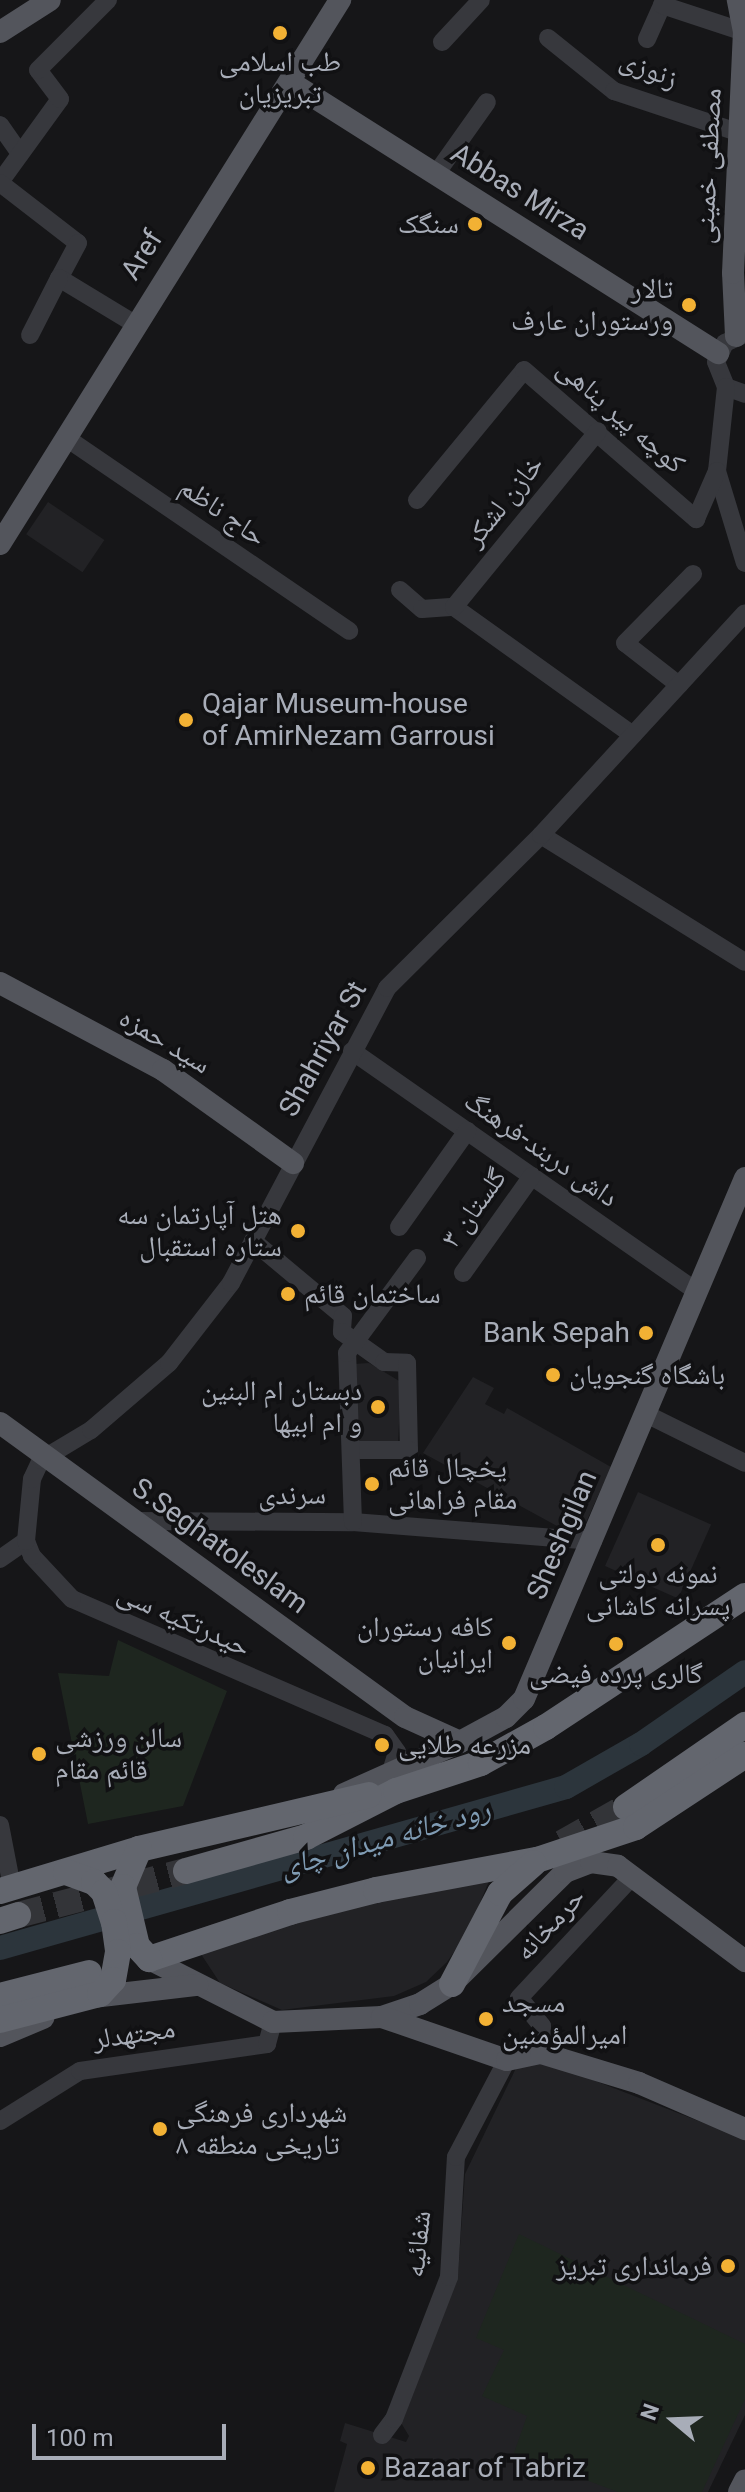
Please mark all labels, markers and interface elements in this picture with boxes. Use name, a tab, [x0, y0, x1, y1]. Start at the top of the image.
marker: طب اسلامی تبریزیان	[271, 24, 289, 42]
street label: زنوزی	[615, 42, 683, 96]
place label: طب اسلامی تبریزیان	[219, 45, 341, 111]
street label: مصطفی خمینی	[687, 87, 729, 245]
street label: Abbas Mirza	[445, 136, 595, 248]
place label: سنگک	[398, 207, 459, 241]
marker: سنگک	[466, 215, 484, 233]
street label: Aref	[114, 224, 170, 286]
place label: تالار ورستوران عارف	[511, 272, 673, 338]
marker: تالار ورستوران عارف	[680, 296, 698, 314]
street label: کوچه پیر پناهی	[550, 351, 692, 481]
street label: خازن لشکر	[457, 449, 551, 553]
street label: حاج ناظم	[173, 470, 273, 554]
place label: Qajar Museum-house of AmirNezam Garrousi	[202, 687, 495, 753]
marker: Qajar Museum-house of AmirNezam Garrousi	[177, 711, 195, 729]
street label: Shahriyar St	[272, 975, 374, 1123]
street label: سید حمزه	[113, 1001, 217, 1081]
street label: داش دربند-فرهنگ	[458, 1084, 624, 1214]
street label: گلستان ۳	[434, 1162, 514, 1254]
place label: هتل آپارتمان سه ستاره استقبال	[117, 1198, 282, 1264]
marker: هتل آپارتمان سه ستاره استقبال	[289, 1222, 307, 1240]
place label: ساختمان قائم	[304, 1277, 441, 1311]
marker: ساختمان قائم	[279, 1285, 297, 1303]
place label: Bank Sepah	[483, 1316, 630, 1350]
marker: Bank Sepah	[637, 1324, 655, 1342]
place label: باشگاه گنجویان	[569, 1358, 725, 1392]
marker: باشگاه گنجویان	[544, 1366, 562, 1384]
place label: دبستان ام البنین و ام ابیها	[201, 1374, 362, 1440]
marker: دبستان ام البنین و ام ابیها	[369, 1398, 387, 1416]
place label: یخچال قائم مقام فراهانی	[388, 1451, 517, 1517]
street label: Sheshgilan	[520, 1465, 604, 1605]
street label: S.Seghatoleslam	[125, 1471, 315, 1621]
marker: یخچال قائم مقام فراهانی	[363, 1475, 381, 1493]
street label: سرندی	[258, 1478, 326, 1512]
marker: نمونه دولتی پسرانه کاشانی	[649, 1536, 667, 1554]
place label: نمونه دولتی پسرانه کاشانی	[586, 1557, 730, 1623]
street label: حیدرتکیه سی	[112, 1576, 256, 1664]
place label: کافه رستوران ایرانیان	[357, 1610, 493, 1676]
marker: کافه رستوران ایرانیان	[500, 1634, 518, 1652]
marker: گالری پرده فیضی	[607, 1635, 625, 1653]
place label: گالری پرده فیضی	[529, 1657, 703, 1691]
place label: سالن ورزشی قائم مقام	[55, 1721, 182, 1787]
place label: مزرعه طلایی	[398, 1728, 531, 1762]
marker: مزرعه طلایی	[373, 1736, 391, 1754]
marker: سالن ورزشی قائم مقام	[30, 1745, 48, 1763]
water label: رود خانه میدان چای	[276, 1791, 494, 1885]
street label: حرمخانه	[508, 1880, 592, 1968]
place label: مسجد امیرالمؤمنین	[502, 1986, 627, 2052]
marker: مسجد امیرالمؤمنین	[477, 2010, 495, 2028]
street label: مجتهدلر	[91, 2012, 177, 2056]
place label: شهرداری فرهنگی تاریخی منطقه ۸	[176, 2096, 347, 2162]
marker: شهرداری فرهنگی تاریخی منطقه ۸	[151, 2120, 169, 2138]
street label: شفائیه	[398, 2209, 438, 2279]
place label: فرمانداری تبریز	[556, 2249, 712, 2283]
marker: فرمانداری تبریز	[719, 2257, 737, 2275]
north arrow	[633, 2380, 713, 2460]
text: N	[635, 2401, 664, 2423]
scale bar	[36, 2408, 230, 2458]
text: 100 m	[46, 2424, 113, 2452]
place label: Bazaar of Tabriz	[384, 2451, 586, 2485]
marker: Bazaar of Tabriz	[359, 2459, 377, 2477]

